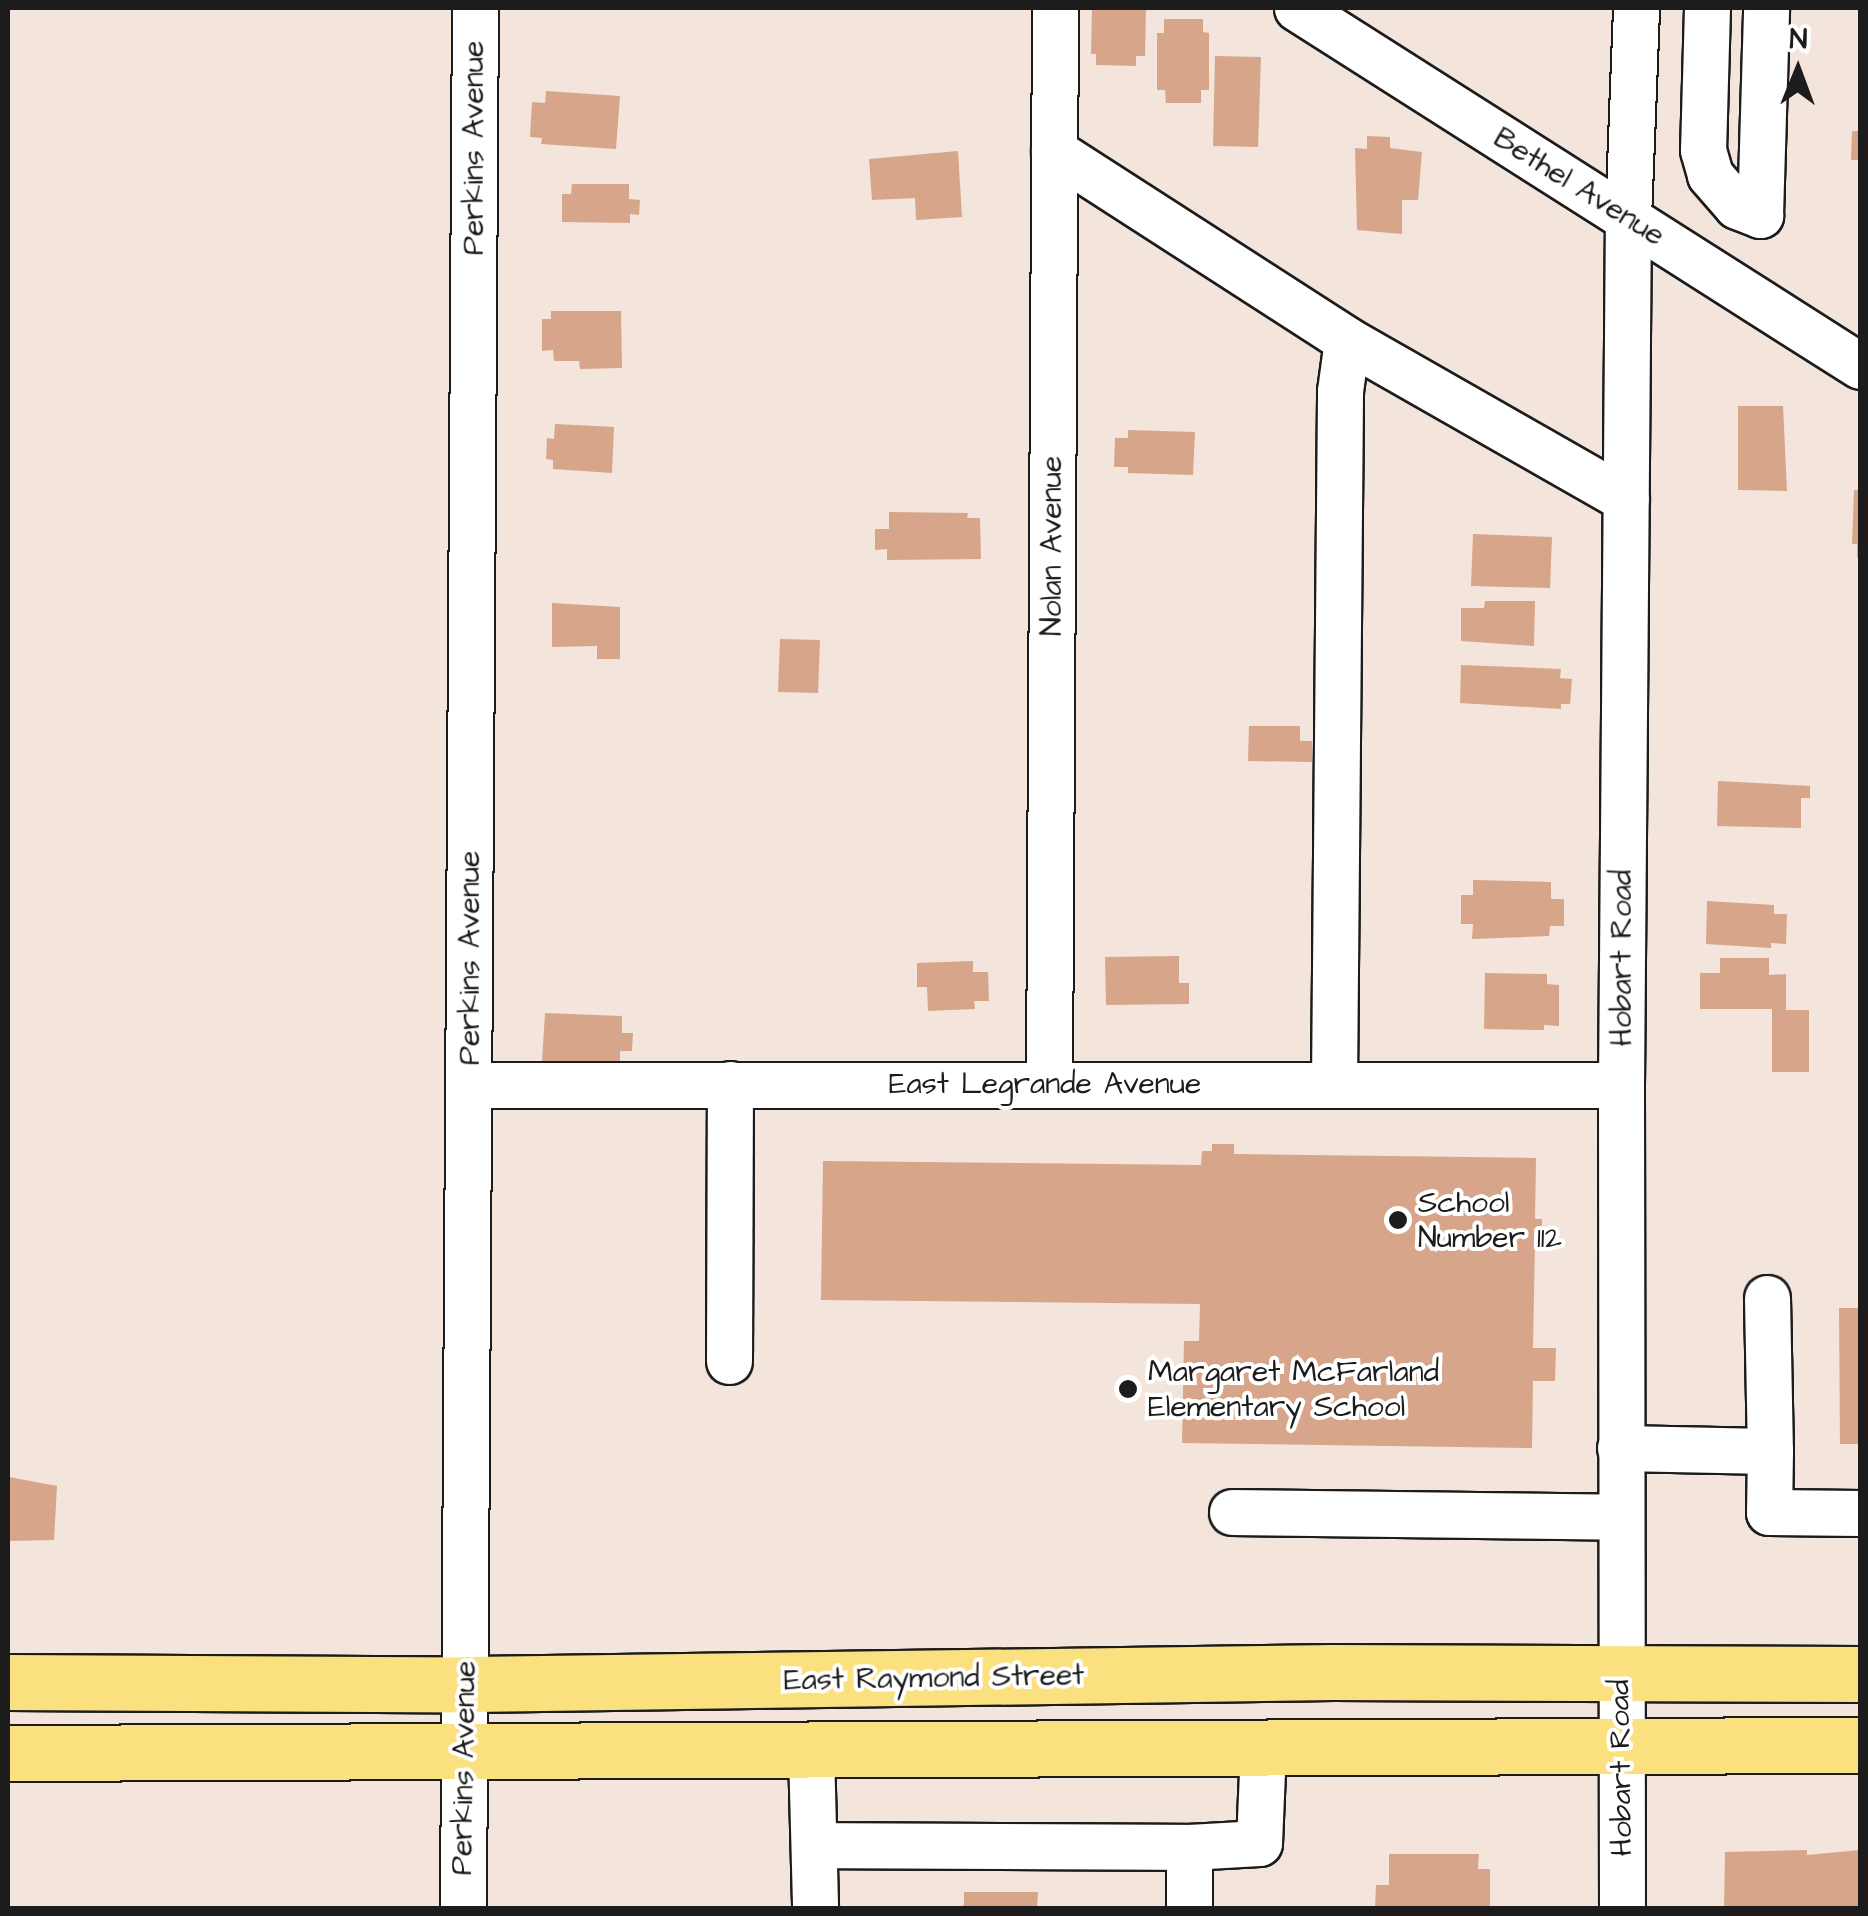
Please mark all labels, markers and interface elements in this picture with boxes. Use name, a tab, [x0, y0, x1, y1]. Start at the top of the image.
north arrow	[1748, 20, 1848, 120]
text: N	[1789, 20, 1808, 59]
street label: Perkins Avenue	[456, 41, 492, 255]
street label: Bethel Avenue	[1487, 120, 1671, 254]
street label: Nolan Avenue	[1034, 456, 1070, 636]
street label: Perkins Avenue	[452, 851, 488, 1065]
street label: Hobart Road	[1604, 870, 1640, 1046]
street label: East Legrande Avenue	[889, 1066, 1201, 1102]
place label: School Number 112	[1418, 1185, 1562, 1256]
marker: School Number 112	[1387, 1209, 1409, 1231]
place label: Margaret McFarland Elementary School	[1148, 1354, 1439, 1424]
marker: Margaret McFarland Elementary School	[1117, 1378, 1139, 1400]
street label: East Raymond Street	[783, 1657, 1085, 1699]
street label: Perkins Avenue	[444, 1660, 484, 1876]
street label: Hobart Road	[1601, 1679, 1641, 1857]

